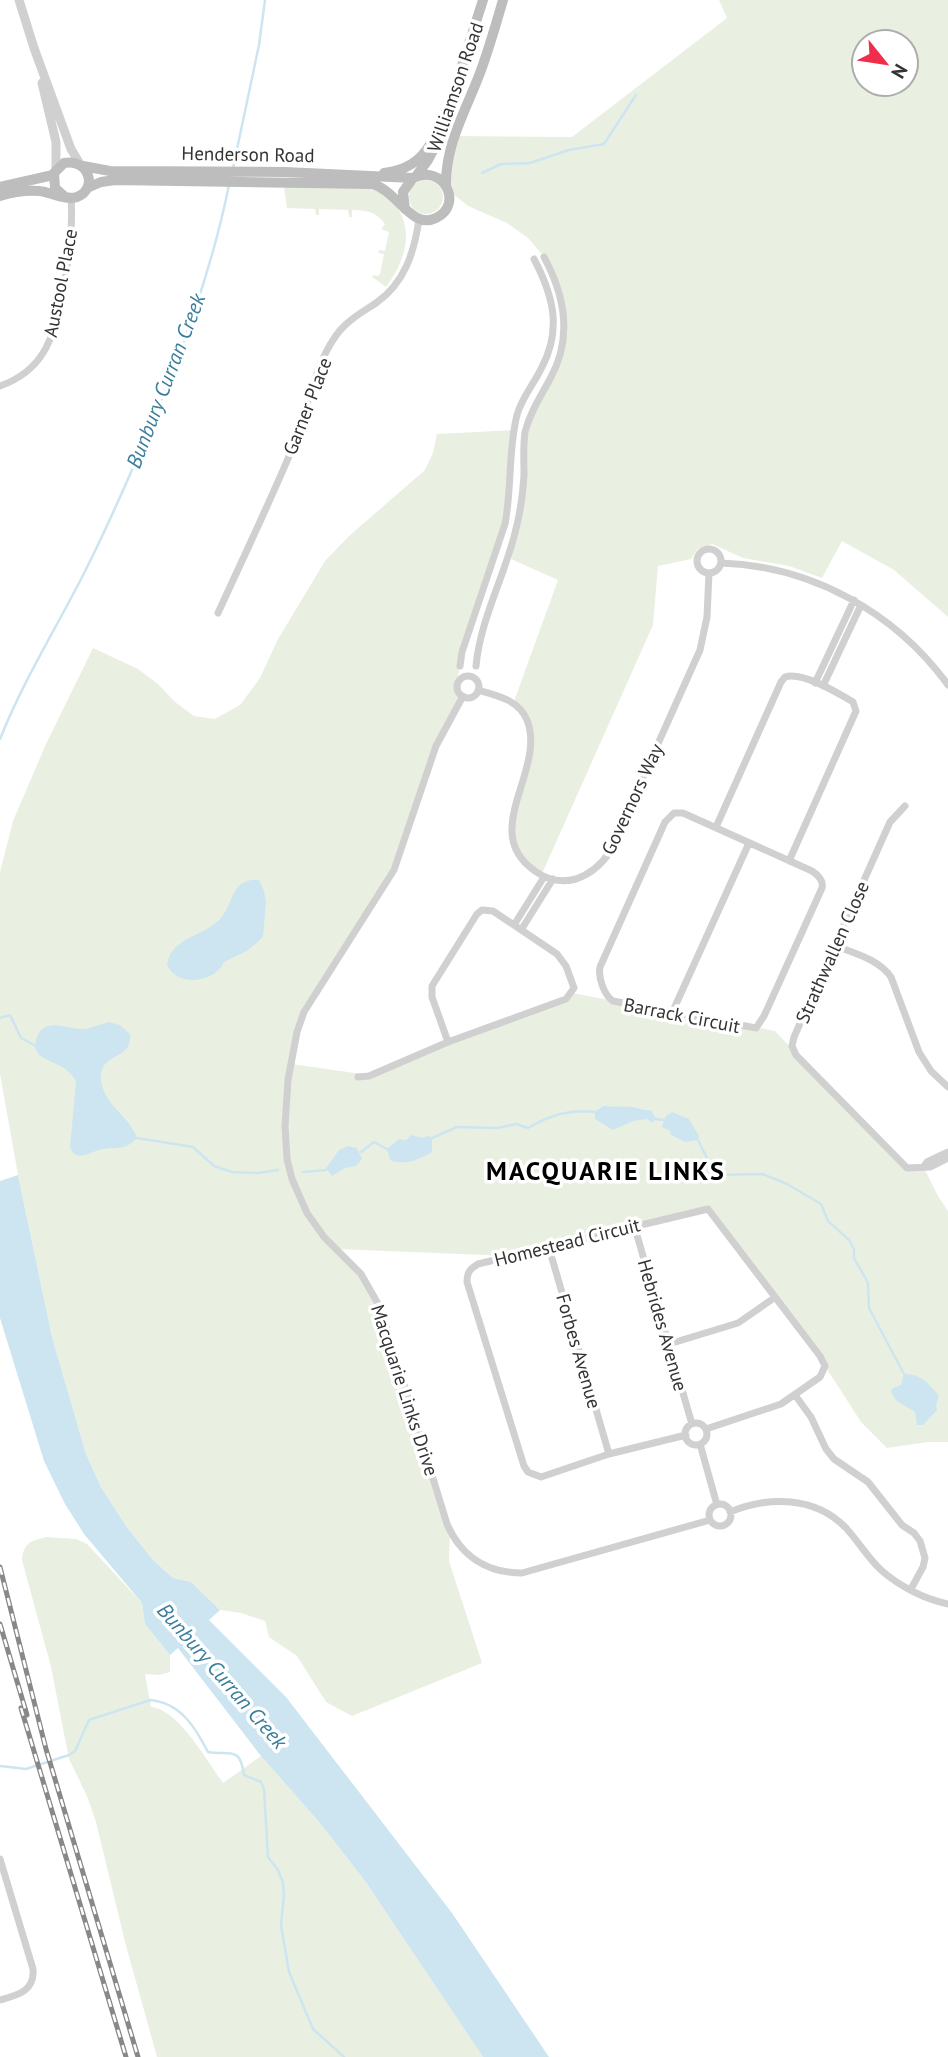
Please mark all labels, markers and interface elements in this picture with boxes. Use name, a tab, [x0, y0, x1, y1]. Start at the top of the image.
street label: Williamson Road	[422, 19, 488, 155]
north arrow	[850, 28, 920, 98]
text: N	[886, 60, 913, 83]
street label: Henderson Road	[181, 141, 315, 167]
street label: Austool Place	[38, 227, 82, 339]
water label: Bunbury Curran Creek	[120, 288, 212, 472]
street label: Garner Place	[277, 354, 337, 458]
street label: Governors Way	[596, 740, 668, 858]
street label: Strathwallen Close	[790, 877, 874, 1027]
street label: Barrack Circuit	[622, 992, 743, 1038]
district label: MACQUARIE LINKS	[486, 1154, 726, 1187]
street label: Homestead Circuit	[492, 1212, 643, 1272]
street label: Hebrides Avenue	[633, 1256, 693, 1394]
street label: Forbes Avenue	[551, 1291, 607, 1411]
street label: Macquarie Links Drive	[366, 1301, 444, 1479]
water label: Bunbury Curran Creek	[152, 1597, 294, 1755]

